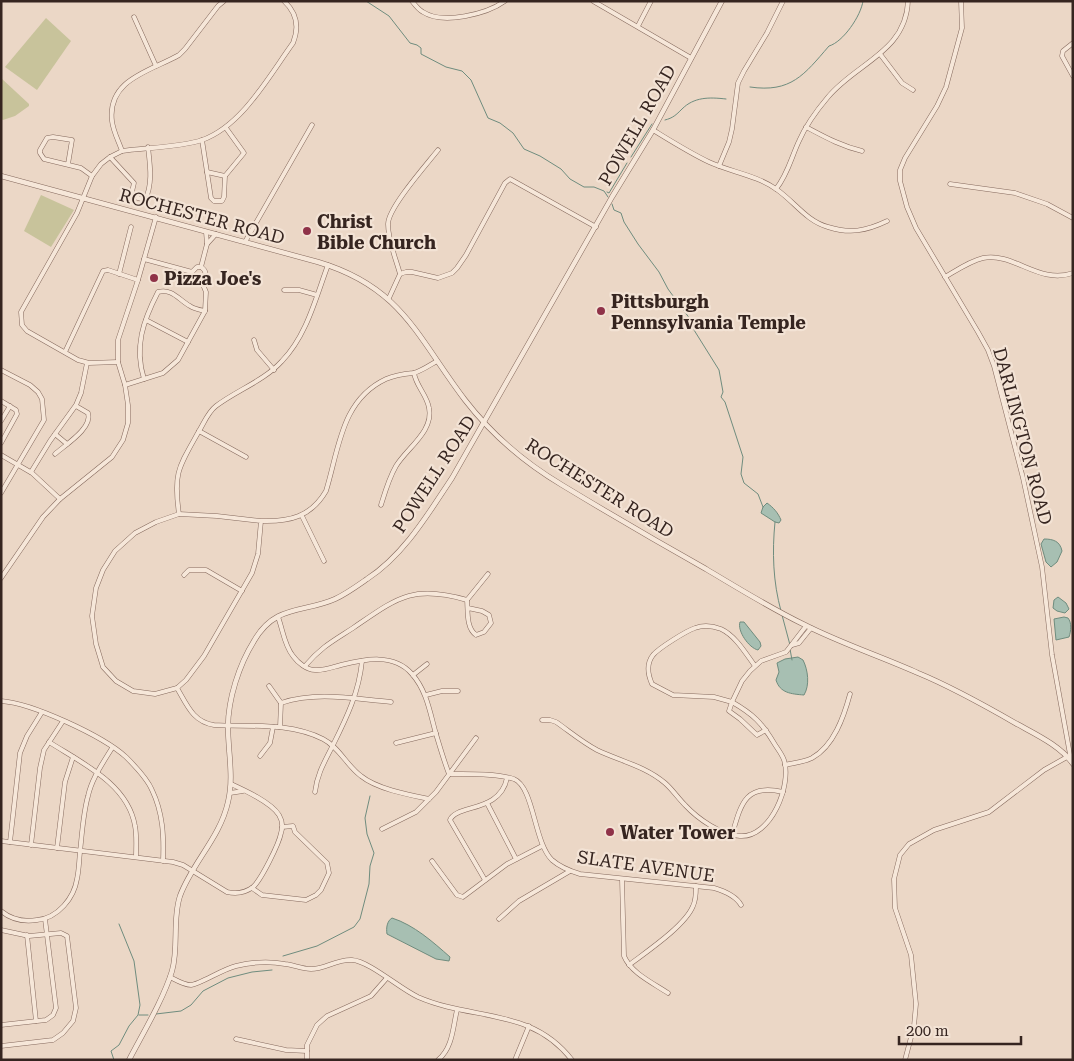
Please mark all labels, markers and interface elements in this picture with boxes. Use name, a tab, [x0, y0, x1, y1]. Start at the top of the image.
street label: POWELL ROAD	[594, 61, 680, 189]
street label: ROCHESTER ROAD	[117, 184, 287, 248]
place label: Christ Bible Church	[317, 211, 436, 253]
marker: Christ Bible Church	[301, 225, 313, 237]
place label: Pizza Joe's	[164, 268, 261, 289]
marker: Pizza Joe's	[148, 272, 160, 284]
place label: Pittsburgh Pennsylvania Temple	[611, 291, 806, 333]
marker: Pittsburgh Pennsylvania Temple	[595, 305, 607, 317]
street label: DARLINGTON ROAD	[989, 345, 1057, 527]
street label: POWELL ROAD	[388, 411, 480, 537]
street label: ROCHESTER ROAD	[522, 434, 678, 542]
place label: Water Tower	[620, 822, 735, 843]
marker: Water Tower	[604, 826, 616, 838]
street label: SLATE AVENUE	[576, 846, 716, 886]
scale bar	[899, 1014, 1022, 1046]
text: 200 m	[906, 1022, 949, 1040]

